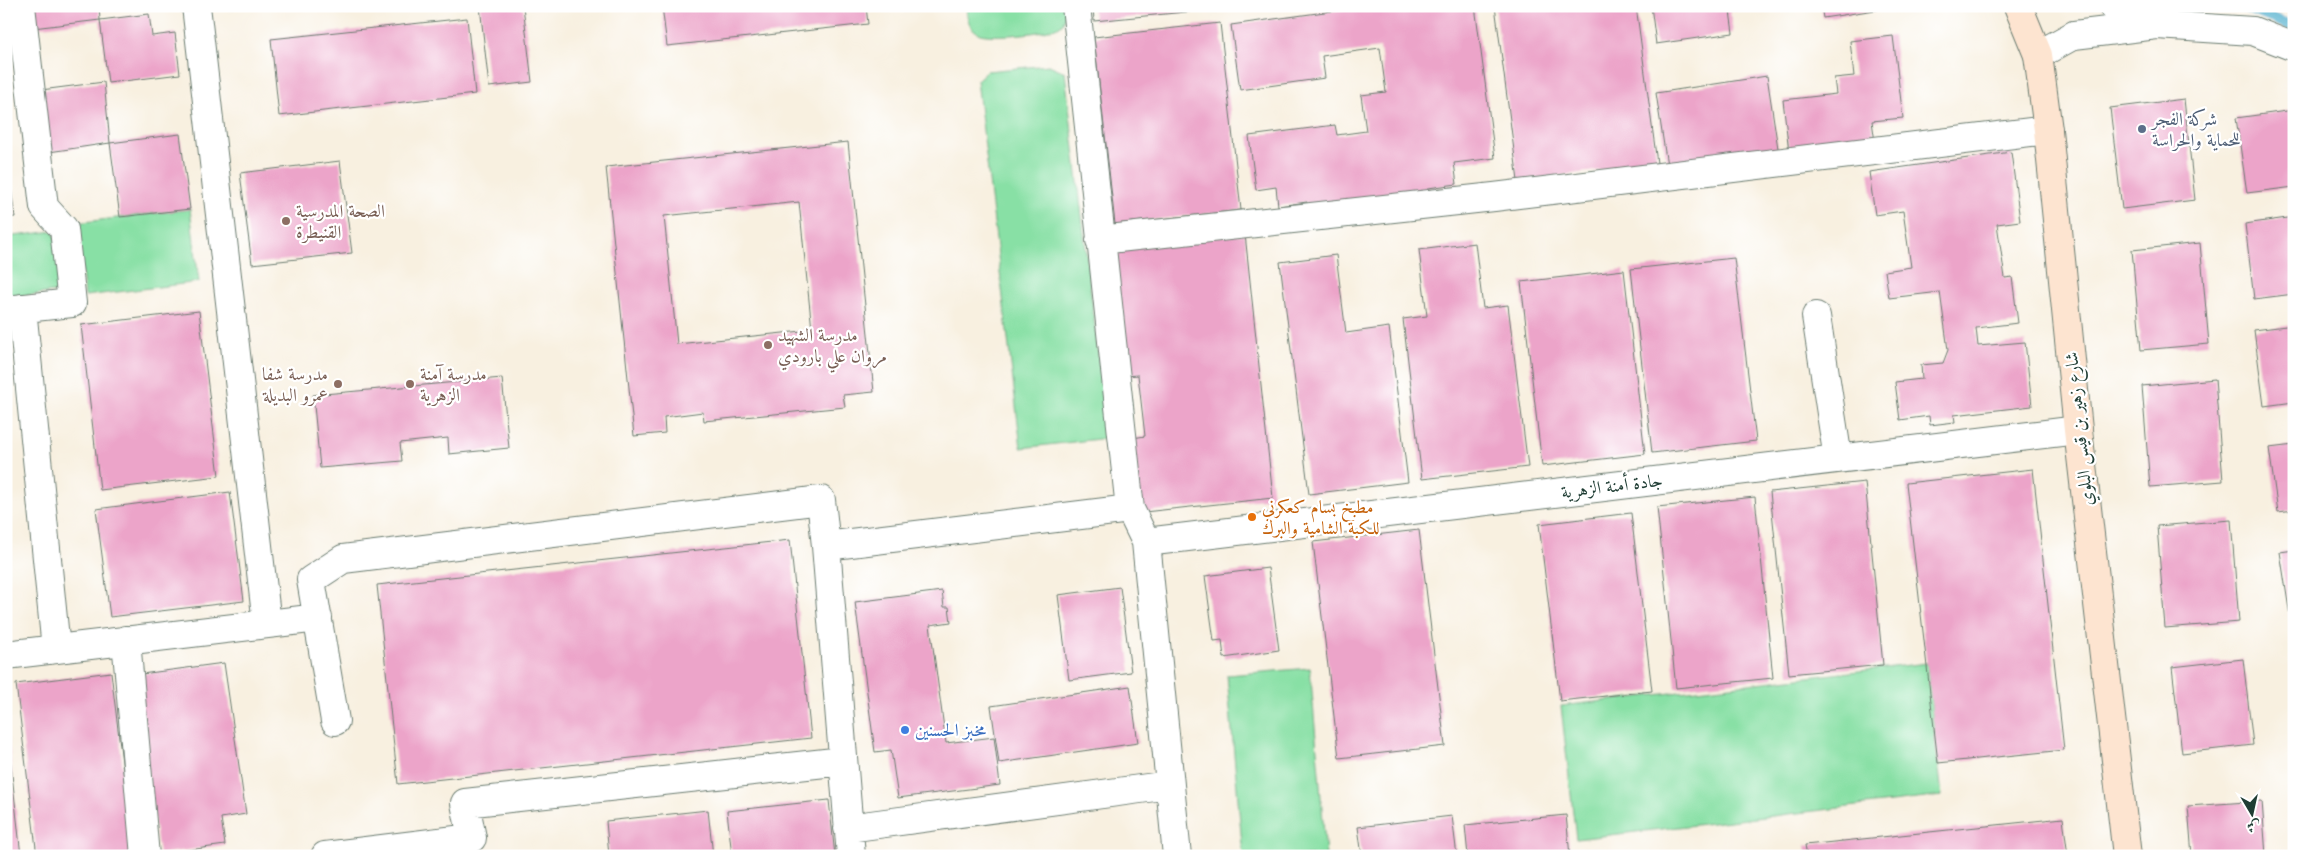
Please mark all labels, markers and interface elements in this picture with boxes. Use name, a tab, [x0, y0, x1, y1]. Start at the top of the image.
place label: شركة الفجر للحماية والحراسة	[2150, 108, 2241, 152]
marker: شركة الفجر للحماية والحراسة	[2136, 123, 2148, 135]
place label: الصحة المدرسية القنيطرة	[296, 203, 385, 244]
marker: الصحة المدرسية القنيطرة	[280, 215, 292, 227]
place label: مدرسة الشهيد مروان علي بارودي	[778, 327, 887, 373]
marker: مدرسة الشهيد مروان علي بارودي	[762, 339, 774, 351]
street label: شارع زهير بن قيس البلوي	[2063, 351, 2102, 507]
place label: مدرسة آمنة الزهرية	[420, 364, 487, 407]
place label: مدرسة شفا عمرو البديلة	[262, 366, 328, 407]
marker: مدرسة شفا عمرو البديلة	[332, 378, 344, 390]
marker: مدرسة آمنة الزهرية	[404, 378, 416, 390]
street label: جادة أمنة الزهرية	[1560, 467, 1664, 504]
place label: مطبخ بسام كعكرني للكبة الشامية والبرك	[1262, 498, 1380, 539]
marker: مطبخ بسام كعكرني للكبة الشامية والبرك	[1246, 511, 1258, 523]
place label: مخبز الحسنين	[915, 722, 986, 741]
marker: مخبز الحسنين	[899, 724, 911, 736]
north arrow	[2228, 790, 2278, 840]
text: ش	[2246, 818, 2262, 834]

